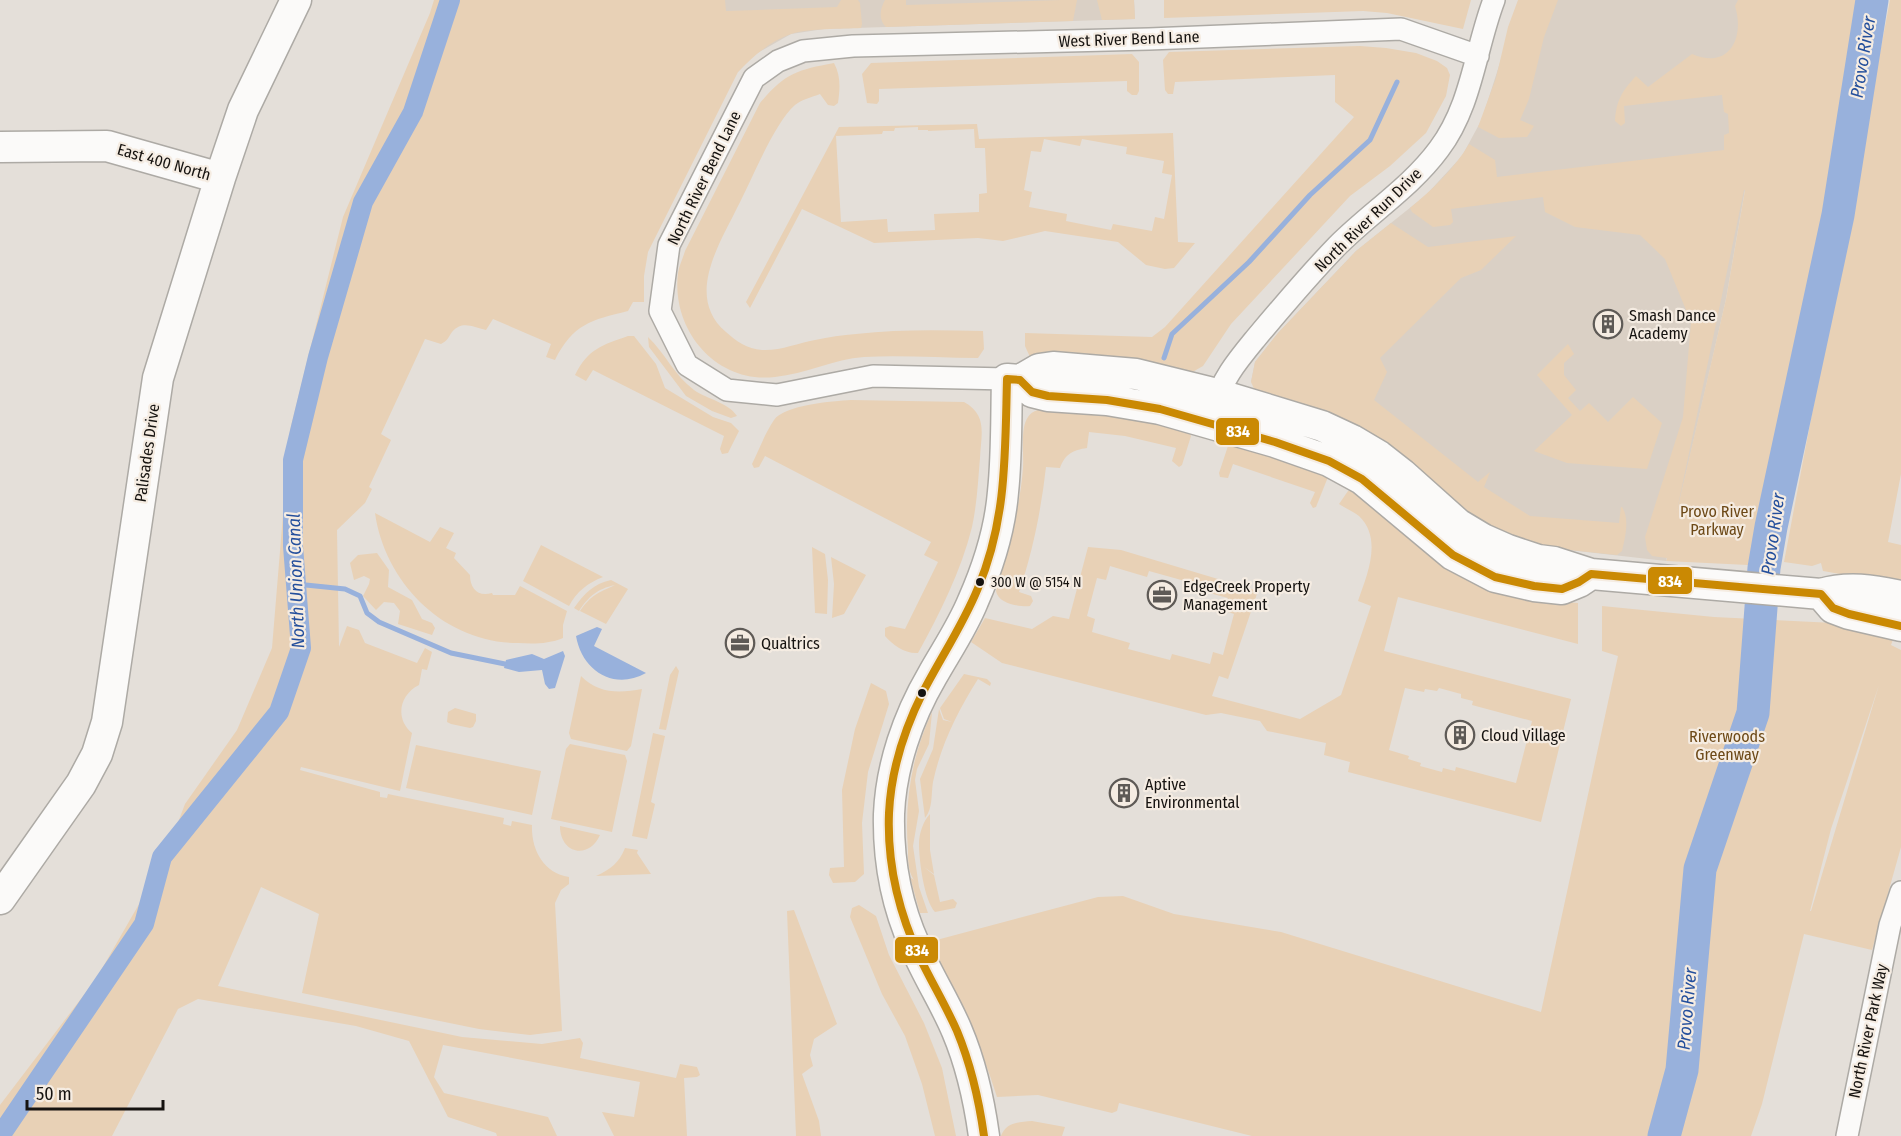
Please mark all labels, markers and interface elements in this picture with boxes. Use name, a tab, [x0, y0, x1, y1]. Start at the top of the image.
water label: Provo River	[1846, 14, 1880, 99]
street label: West River Bend Lane	[1058, 27, 1200, 51]
street label: North River Bend Lane	[663, 108, 745, 248]
street label: East 400 North	[115, 140, 213, 184]
street label: North River Run Drive	[1311, 164, 1426, 276]
place label: Smash Dance Academy	[1629, 306, 1716, 343]
building icon: Smash Dance Academy	[1592, 308, 1624, 340]
street label: Palisades Drive	[131, 403, 163, 503]
line badge: 834	[1215, 417, 1260, 446]
text: 834	[1226, 422, 1250, 441]
water label: Provo River	[1756, 491, 1790, 576]
park label: Provo River Parkway	[1680, 502, 1754, 539]
water label: North Union Canal	[283, 513, 309, 649]
line badge: 834	[1647, 566, 1693, 595]
text: 834	[1658, 572, 1682, 591]
place label: 300 W @ 5154 N	[991, 574, 1081, 591]
marker: 300 W @ 5154 N	[974, 576, 986, 588]
place label: EdgeCreek Property Management	[1183, 577, 1311, 614]
office icon: EdgeCreek Property Management	[1146, 579, 1178, 611]
office icon: Qualtrics	[724, 627, 756, 659]
place label: Qualtrics	[761, 634, 820, 653]
unlabelled marker	[916, 687, 928, 699]
building icon: Cloud Village	[1444, 719, 1476, 751]
place label: Cloud Village	[1481, 726, 1566, 745]
park label: Riverwoods Greenway	[1689, 727, 1765, 764]
place label: Aptive Environmental	[1145, 775, 1239, 812]
building icon: Aptive Environmental	[1108, 777, 1140, 809]
line badge: 834	[894, 936, 939, 964]
text: 834	[905, 941, 929, 960]
street label: North River Park Way	[1845, 961, 1892, 1100]
water label: Provo River	[1672, 966, 1702, 1051]
scale bar	[27, 1073, 164, 1111]
text: 50 m	[36, 1083, 72, 1105]

